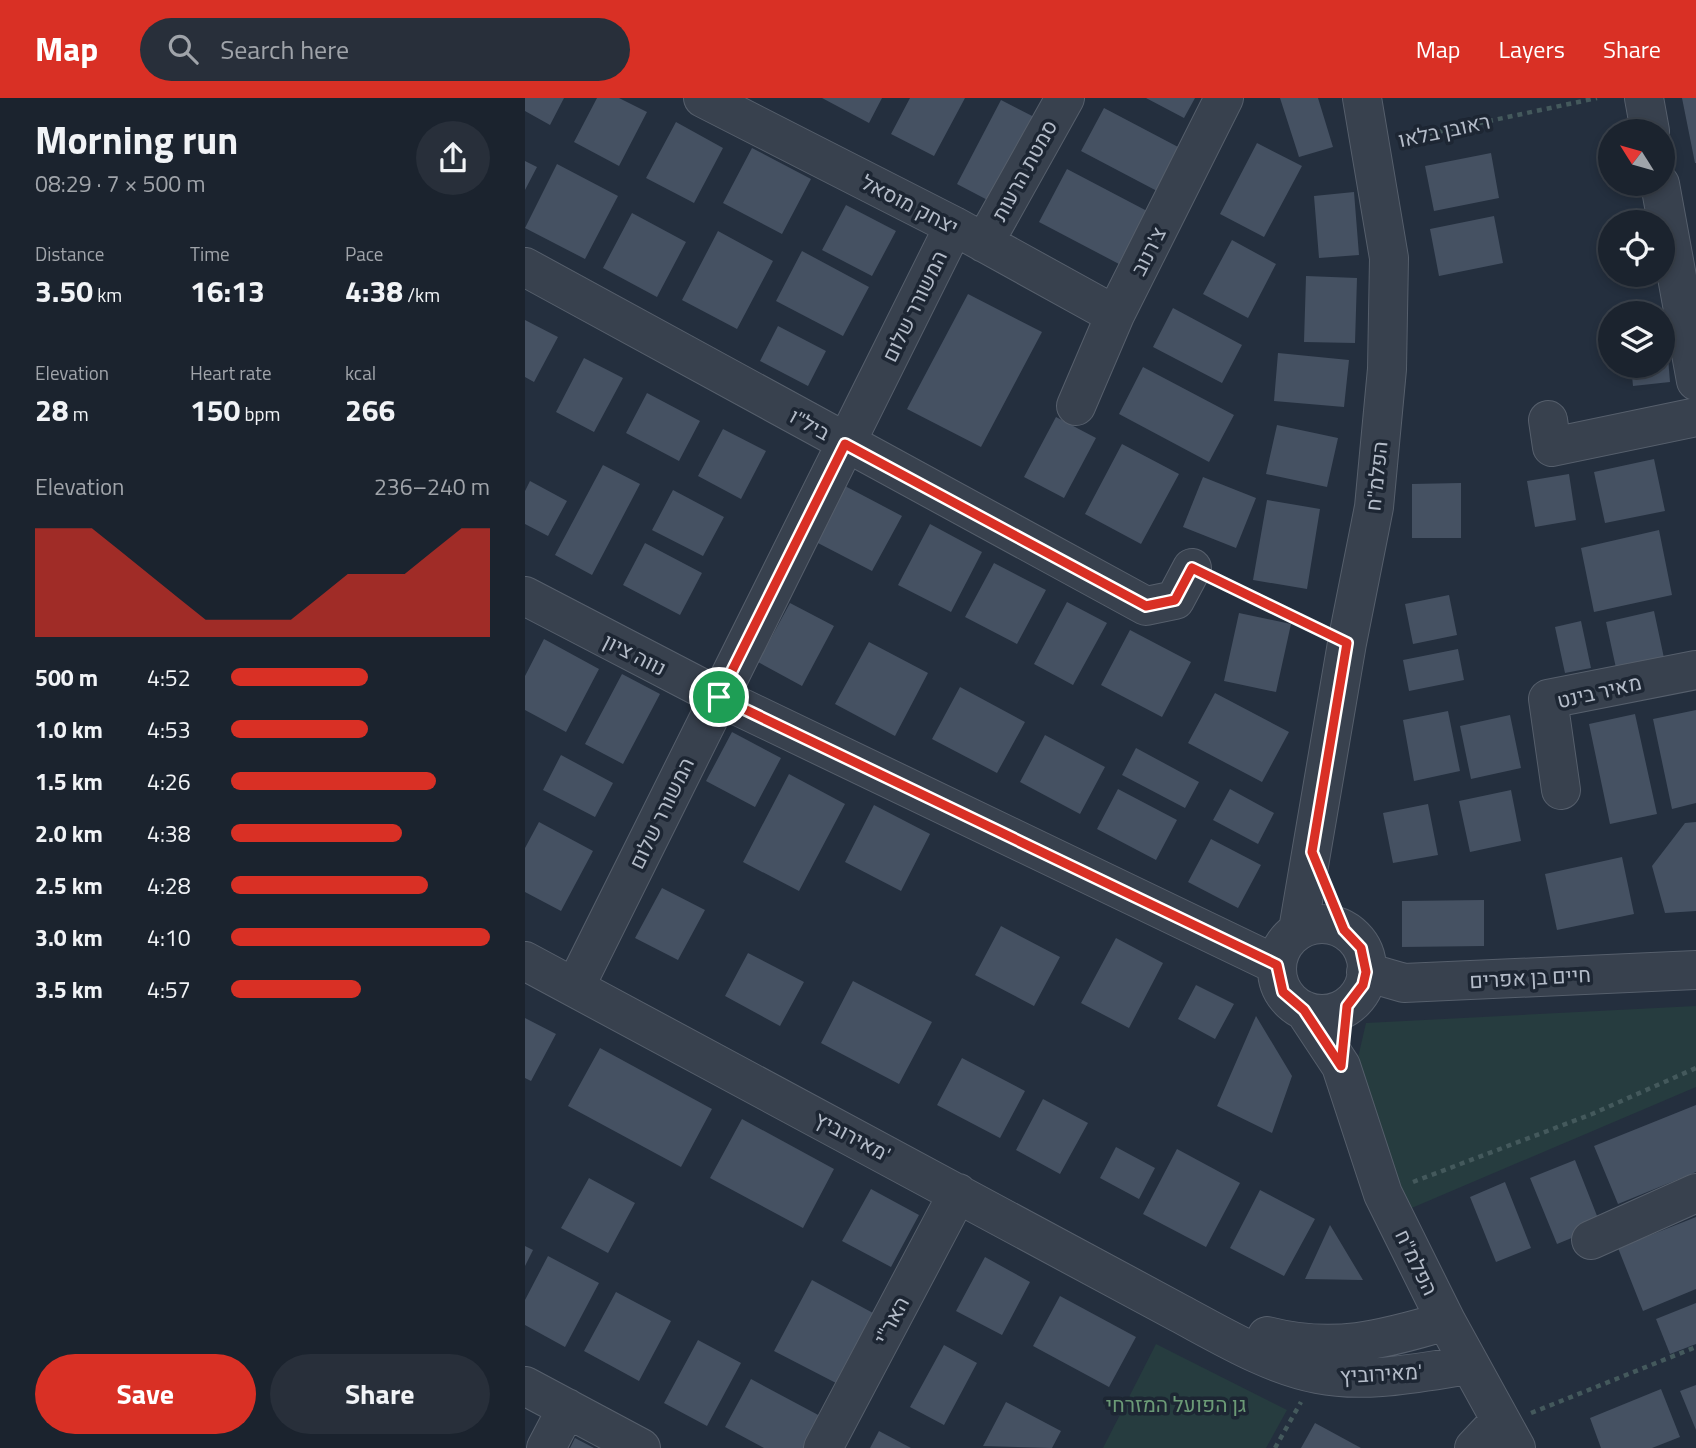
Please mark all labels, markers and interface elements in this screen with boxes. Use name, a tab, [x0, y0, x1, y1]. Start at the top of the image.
search box	[140, 18, 630, 81]
text: Map	[35, 24, 98, 74]
icon: search	[164, 30, 202, 68]
text: Search here	[220, 30, 349, 69]
text: Map	[1416, 31, 1461, 67]
text: Layers	[1499, 31, 1565, 67]
text: Share	[1603, 31, 1661, 67]
street label: ראובן בלאו	[1395, 105, 1493, 155]
text: Morning run	[35, 111, 238, 169]
street label: סמטת הרעות	[983, 113, 1065, 227]
north arrow	[1598, 119, 1675, 196]
map controls	[1598, 119, 1675, 378]
button: share	[416, 121, 490, 195]
text: 08:29 · 7 × 500 m	[35, 166, 205, 201]
street label: יצחק מוסאל	[856, 166, 964, 242]
button: locate	[1598, 210, 1675, 287]
street label: צ'רנוב	[1122, 221, 1174, 281]
text: Distance	[35, 239, 104, 268]
text: Time	[190, 239, 230, 268]
text: Pace	[345, 239, 383, 268]
street label: המשורר שלום	[873, 245, 955, 367]
text: 3.50	[35, 268, 93, 314]
text: 16:13	[190, 268, 265, 314]
text: 4:38	[345, 268, 403, 314]
text: km	[93, 280, 122, 309]
text: /km	[403, 280, 440, 309]
button: layers	[1598, 301, 1675, 378]
text: Elevation	[35, 358, 109, 387]
text: Heart rate	[190, 358, 272, 387]
text: kcal	[345, 358, 376, 387]
text: 28	[35, 387, 69, 433]
text: 150	[190, 387, 240, 433]
text: 266	[345, 387, 395, 433]
text: m	[69, 399, 89, 428]
text: bpm	[240, 399, 280, 428]
street label: ביל"ו	[784, 400, 836, 448]
street label: הפלמ"ח	[1356, 439, 1396, 513]
text: Elevation	[35, 469, 124, 504]
text: 236–240 m	[374, 469, 490, 504]
street label: נווה ציון	[598, 625, 672, 683]
text: 500 m	[35, 660, 98, 695]
text: 4:52	[147, 660, 191, 695]
street label: מאיר בינט	[1553, 666, 1645, 716]
pin	[689, 667, 749, 727]
icon: arrive	[700, 678, 738, 716]
text: 1.0 km	[35, 712, 103, 747]
text: 4:53	[147, 712, 191, 747]
street label: המשורר שלום	[620, 752, 702, 874]
text: 1.5 km	[35, 764, 103, 799]
text: 4:26	[147, 764, 191, 799]
text: 2.0 km	[35, 816, 103, 851]
text: 4:38	[147, 816, 191, 851]
text: 2.5 km	[35, 868, 103, 903]
text: 4:28	[147, 868, 191, 903]
text: 3.0 km	[35, 920, 103, 955]
text: 4:10	[147, 920, 191, 955]
street label: חיים בן אפרים	[1468, 958, 1592, 996]
text: 3.5 km	[35, 972, 103, 1007]
text: 4:57	[147, 972, 191, 1007]
street label: מאירוביץ'	[809, 1102, 897, 1170]
street label: הפלמ"ח	[1387, 1223, 1447, 1301]
street label: האר"י	[865, 1290, 917, 1350]
button: Save	[35, 1354, 256, 1434]
button: Share	[270, 1354, 490, 1434]
street label: מאירוביץ'	[1339, 1355, 1423, 1391]
park label: גן הפועל המזרחי	[1106, 1388, 1246, 1420]

